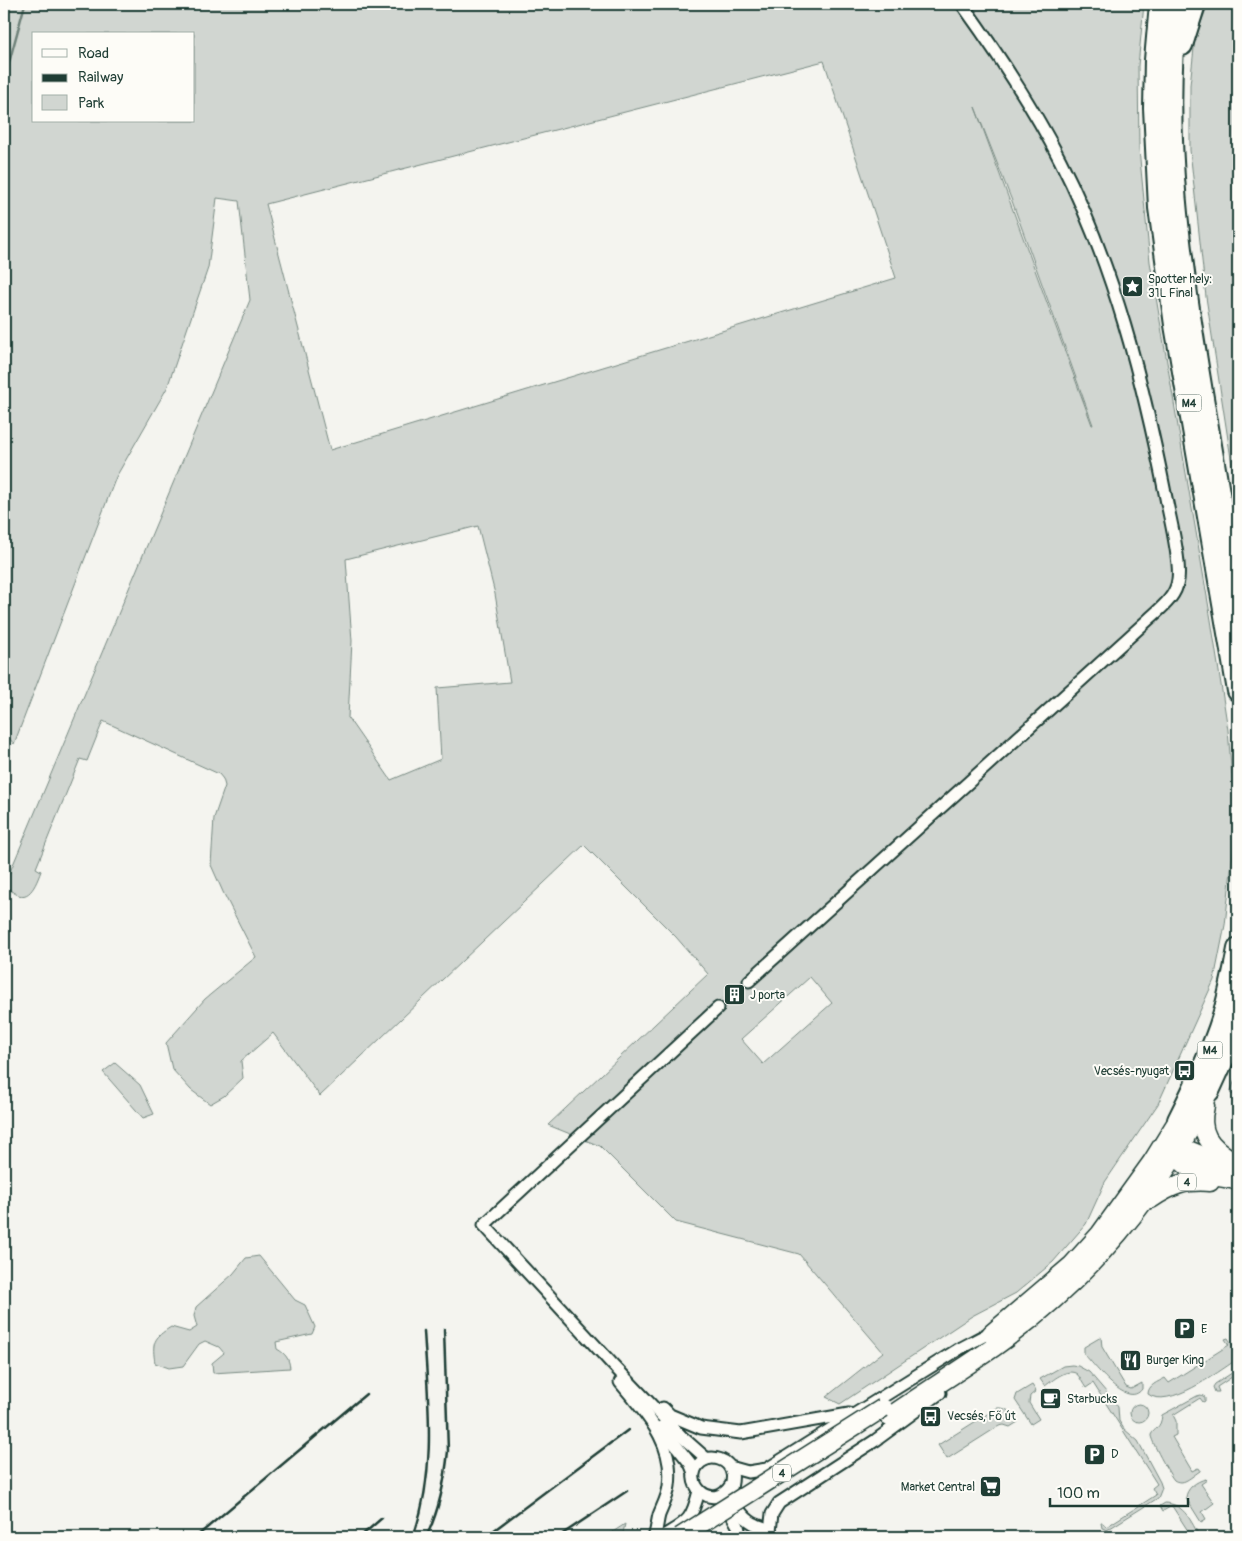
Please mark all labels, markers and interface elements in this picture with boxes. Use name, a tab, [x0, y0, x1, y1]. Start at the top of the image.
legend	[32, 32, 195, 122]
text: Road	[78, 44, 109, 63]
text: Railway	[78, 68, 124, 87]
text: Park	[78, 94, 105, 113]
place label: Spotter hely: 31L Final	[1148, 272, 1212, 301]
place icon: Spotter hely: 31L Final	[1120, 274, 1144, 298]
road number: M4	[1176, 394, 1202, 412]
building icon: J porta	[722, 983, 746, 1007]
place label: J porta	[750, 988, 786, 1003]
road number: M4	[1198, 1042, 1222, 1058]
bus stop icon: Vecsés-nyugat	[1173, 1059, 1197, 1083]
place label: Vecsés-nyugat	[1094, 1064, 1169, 1079]
road number: 4	[1178, 1174, 1196, 1190]
parking icon: E	[1173, 1317, 1197, 1341]
place label: E	[1201, 1322, 1207, 1337]
restaurant icon: Burger King	[1118, 1348, 1142, 1372]
place label: Burger King	[1146, 1353, 1204, 1368]
cafe icon: Starbucks	[1039, 1387, 1063, 1411]
place label: Starbucks	[1067, 1392, 1118, 1407]
bus stop icon: Vecsés, Fő út	[919, 1404, 943, 1428]
place label: Vecsés, Fő út	[947, 1409, 1016, 1424]
parking icon: D	[1083, 1442, 1107, 1466]
place label: D	[1111, 1447, 1119, 1462]
road number: 4	[773, 1465, 791, 1482]
supermarket icon: Market Central	[979, 1475, 1003, 1499]
scale bar	[1050, 1476, 1187, 1508]
place label: Market Central	[901, 1480, 975, 1495]
text: 100 m	[1057, 1484, 1100, 1503]

